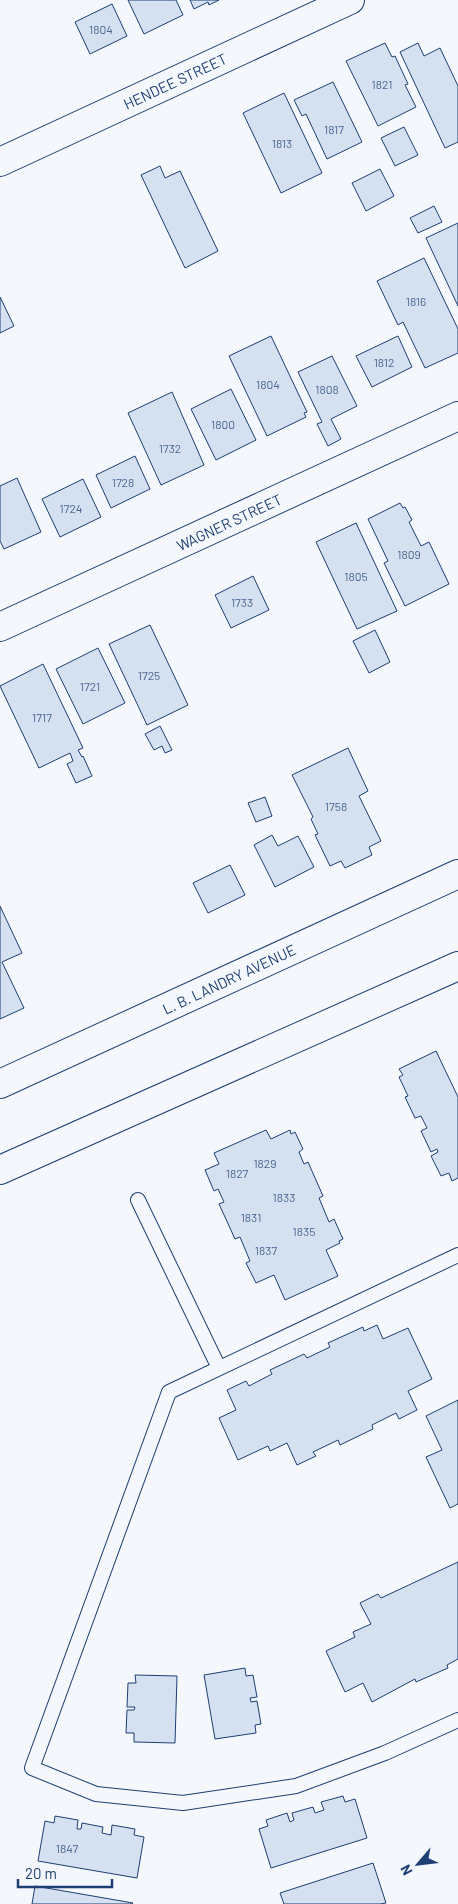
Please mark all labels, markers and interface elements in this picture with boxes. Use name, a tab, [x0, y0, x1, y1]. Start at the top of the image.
house number: 1804	[89, 22, 113, 36]
street label: HENDEE STREET	[120, 49, 230, 113]
house number: 1821	[372, 77, 392, 91]
house number: 1817	[324, 122, 344, 136]
house number: 1813	[272, 136, 292, 150]
house number: 1816	[406, 294, 426, 308]
house number: 1812	[374, 355, 394, 369]
house number: 1804	[256, 377, 280, 391]
house number: 1808	[315, 382, 339, 396]
house number: 1800	[211, 417, 235, 431]
house number: 1732	[159, 441, 181, 455]
house number: 1728	[112, 475, 134, 489]
street label: WAGNER STREET	[174, 490, 284, 554]
house number: 1724	[60, 501, 82, 515]
house number: 1809	[397, 547, 421, 561]
house number: 1805	[344, 569, 368, 583]
house number: 1733	[231, 595, 253, 609]
house number: 1725	[138, 668, 160, 682]
house number: 1721	[80, 679, 100, 693]
house number: 1717	[32, 710, 52, 724]
house number: 1758	[325, 799, 347, 813]
street label: L. B. LANDRY AVENUE	[159, 940, 299, 1018]
house number: 1829	[253, 1156, 277, 1170]
house number: 1827	[226, 1166, 249, 1180]
house number: 1833	[273, 1190, 295, 1204]
house number: 1831	[241, 1210, 261, 1224]
house number: 1835	[293, 1224, 315, 1238]
house number: 1837	[255, 1243, 277, 1257]
north arrow	[393, 1839, 443, 1889]
house number: 1847	[56, 1841, 79, 1855]
scale bar	[18, 1856, 111, 1888]
text: N	[396, 1862, 416, 1878]
text: 20 m	[25, 1864, 57, 1882]

